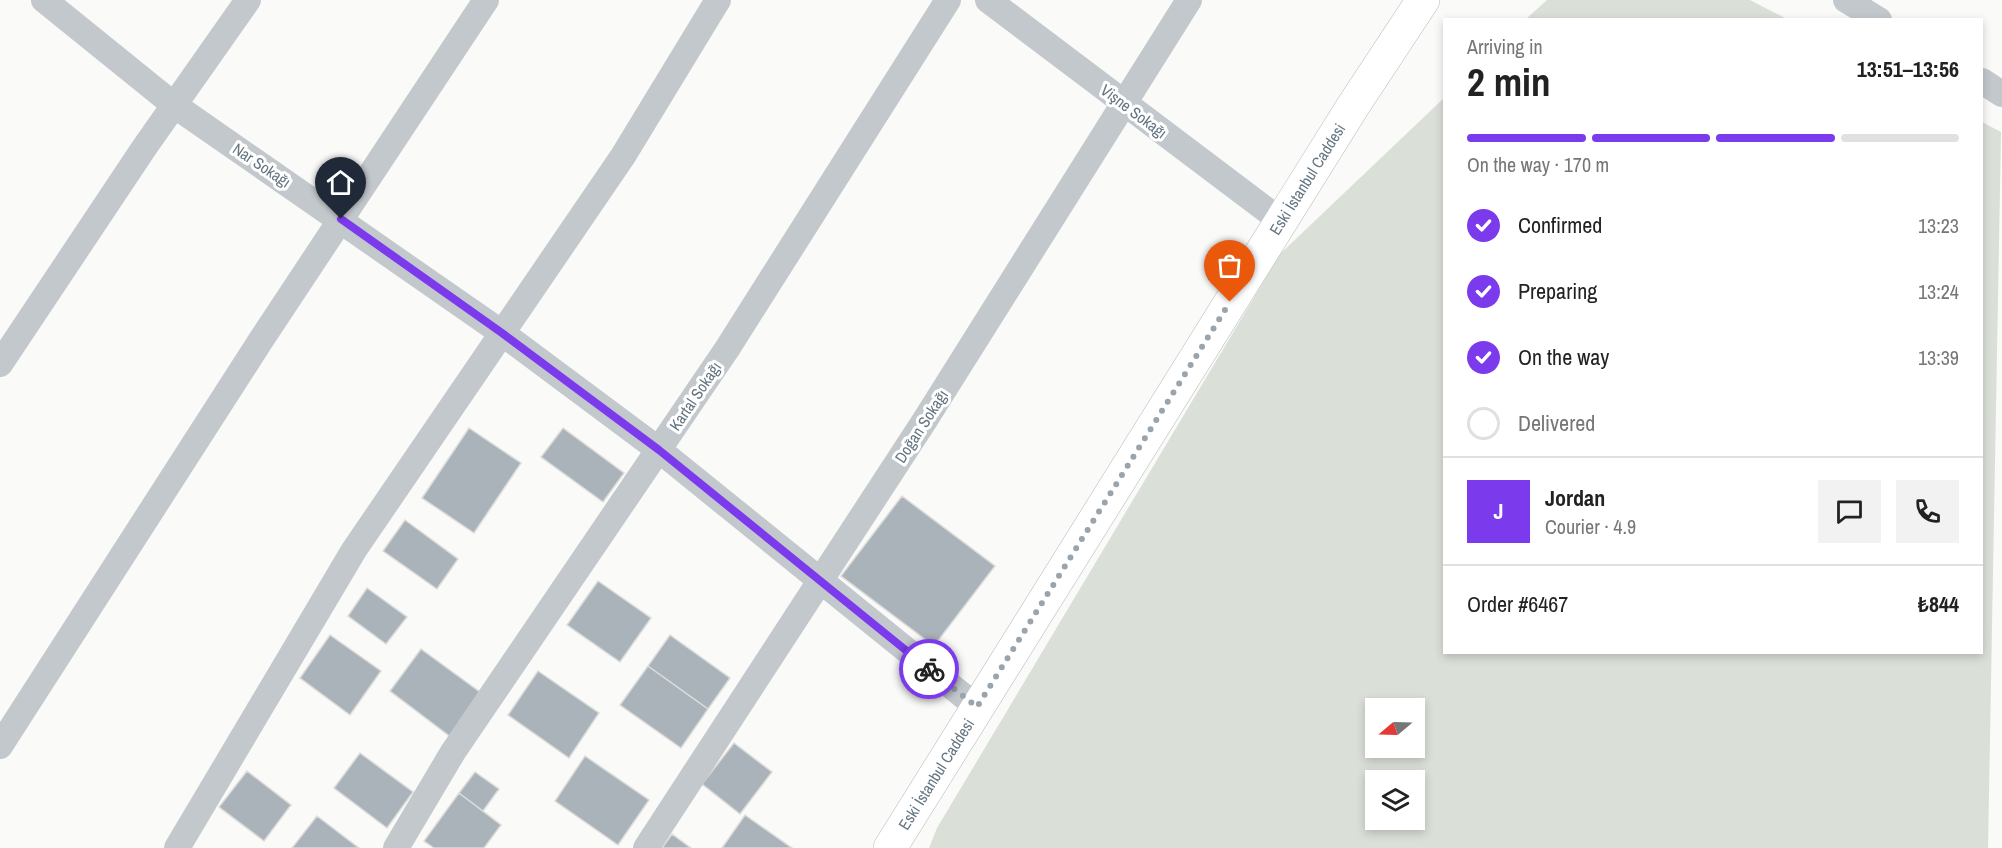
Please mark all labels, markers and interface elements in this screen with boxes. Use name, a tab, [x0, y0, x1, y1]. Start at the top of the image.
text: Arriving in	[1467, 33, 1543, 60]
text: 13:51–13:56	[1857, 54, 1959, 84]
text: 2 min	[1467, 56, 1551, 108]
street label: Vişne Sokağı	[1096, 79, 1172, 143]
street label: Eski İstanbul Caddesi	[1264, 119, 1350, 239]
street label: Nar Sokağı	[229, 138, 295, 192]
text: On the way · 170 m	[1467, 151, 1609, 178]
pin	[315, 157, 366, 219]
icon: home	[324, 166, 357, 199]
icon: check	[1467, 209, 1500, 242]
text: Confirmed	[1518, 210, 1602, 240]
text: 13:23	[1918, 212, 1959, 239]
pin	[1204, 240, 1255, 302]
icon: bag	[1213, 249, 1246, 282]
icon: check	[1467, 275, 1500, 308]
text: Preparing	[1518, 276, 1597, 306]
text: 13:24	[1918, 278, 1959, 305]
icon: check	[1467, 341, 1500, 374]
text: On the way	[1518, 342, 1609, 372]
text: 13:39	[1918, 344, 1959, 371]
street label: Kartal Sokağı	[664, 357, 726, 435]
street label: Doğan Sokağı	[889, 385, 953, 467]
text: Delivered	[1518, 408, 1595, 438]
button: chat	[1818, 480, 1881, 543]
button: phone	[1896, 480, 1959, 543]
text: Jordan	[1545, 483, 1605, 513]
text: J	[1493, 496, 1504, 526]
text: Courier · 4.9	[1545, 513, 1636, 540]
text: Order #6467	[1467, 589, 1568, 619]
text: ₺844	[1918, 589, 1959, 619]
courier	[899, 639, 959, 699]
icon: bike	[913, 653, 946, 686]
north arrow	[1365, 698, 1425, 758]
map controls	[1365, 698, 1425, 830]
street label: Eski İstanbul Caddesi	[893, 714, 979, 834]
button: layers	[1365, 770, 1425, 830]

